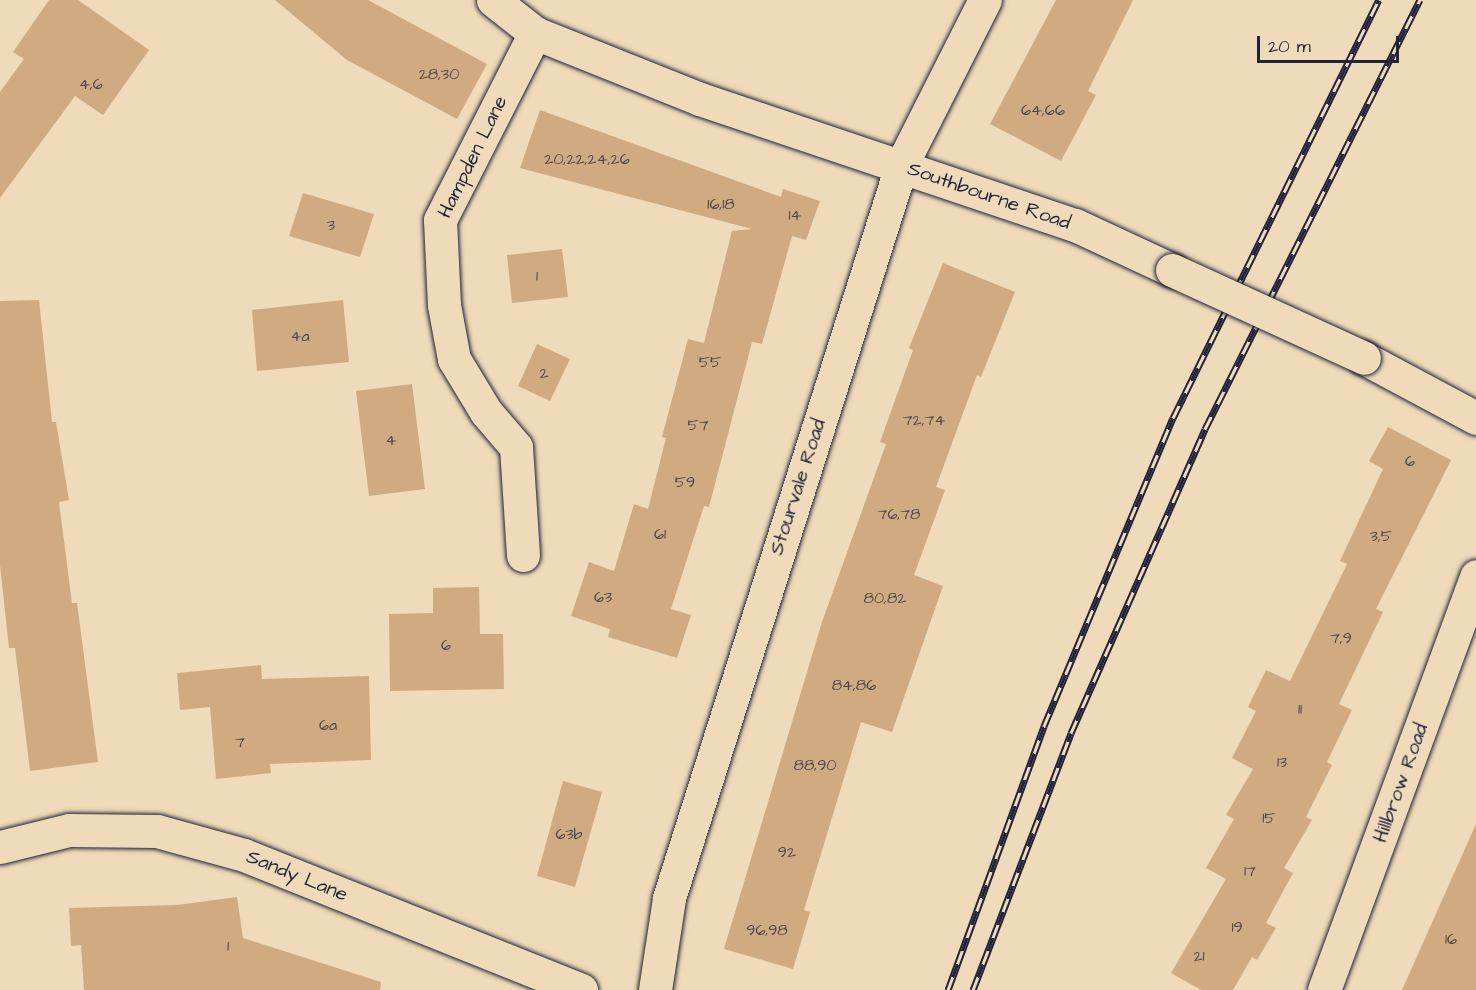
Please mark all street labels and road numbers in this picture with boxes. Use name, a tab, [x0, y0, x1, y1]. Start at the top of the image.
street label: Hampden Lane	[433, 92, 513, 222]
street label: Southbourne Road	[904, 157, 1074, 235]
street label: Stourvale Road	[765, 416, 831, 558]
street label: Hillbrow Road	[1368, 720, 1434, 846]
street label: Sandy Lane	[243, 845, 351, 907]

